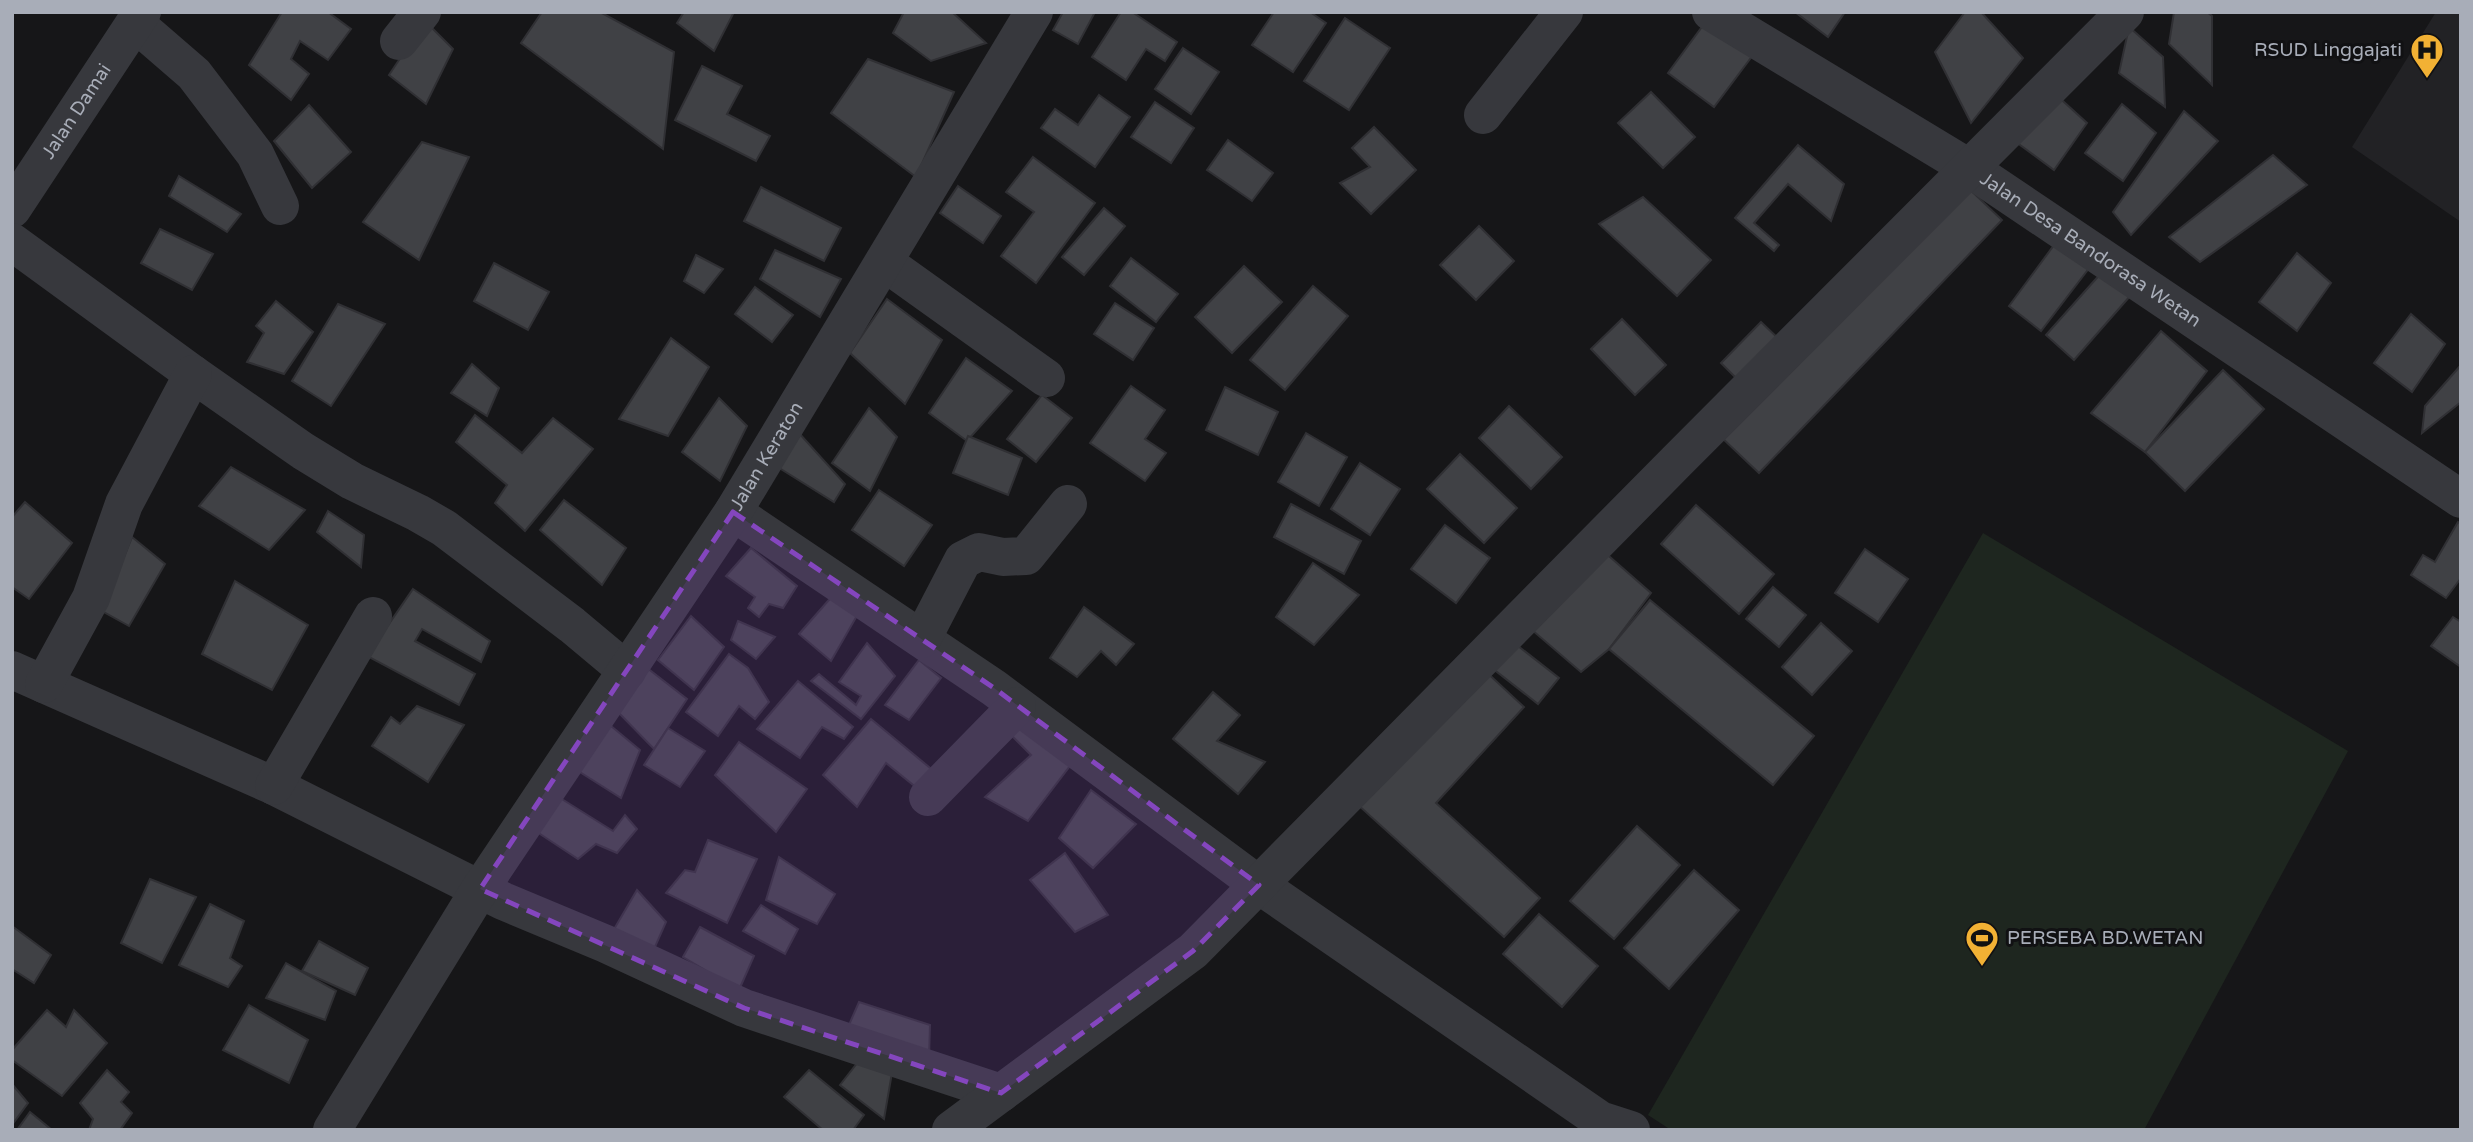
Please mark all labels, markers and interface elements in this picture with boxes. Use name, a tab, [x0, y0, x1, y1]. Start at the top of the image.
hospital icon: RSUD Linggajati	[2408, 31, 2446, 80]
place label: RSUD Linggajati	[2254, 39, 2402, 61]
street label: Jalan Damai	[37, 60, 116, 163]
street label: Jalan Desa Bandorasa Wetan	[1976, 168, 2205, 332]
street label: Jalan Keraton	[725, 398, 808, 515]
sports icon: PERSEBA BD.WETAN	[1963, 919, 2001, 968]
place label: PERSEBA BD.WETAN	[2007, 927, 2204, 949]

